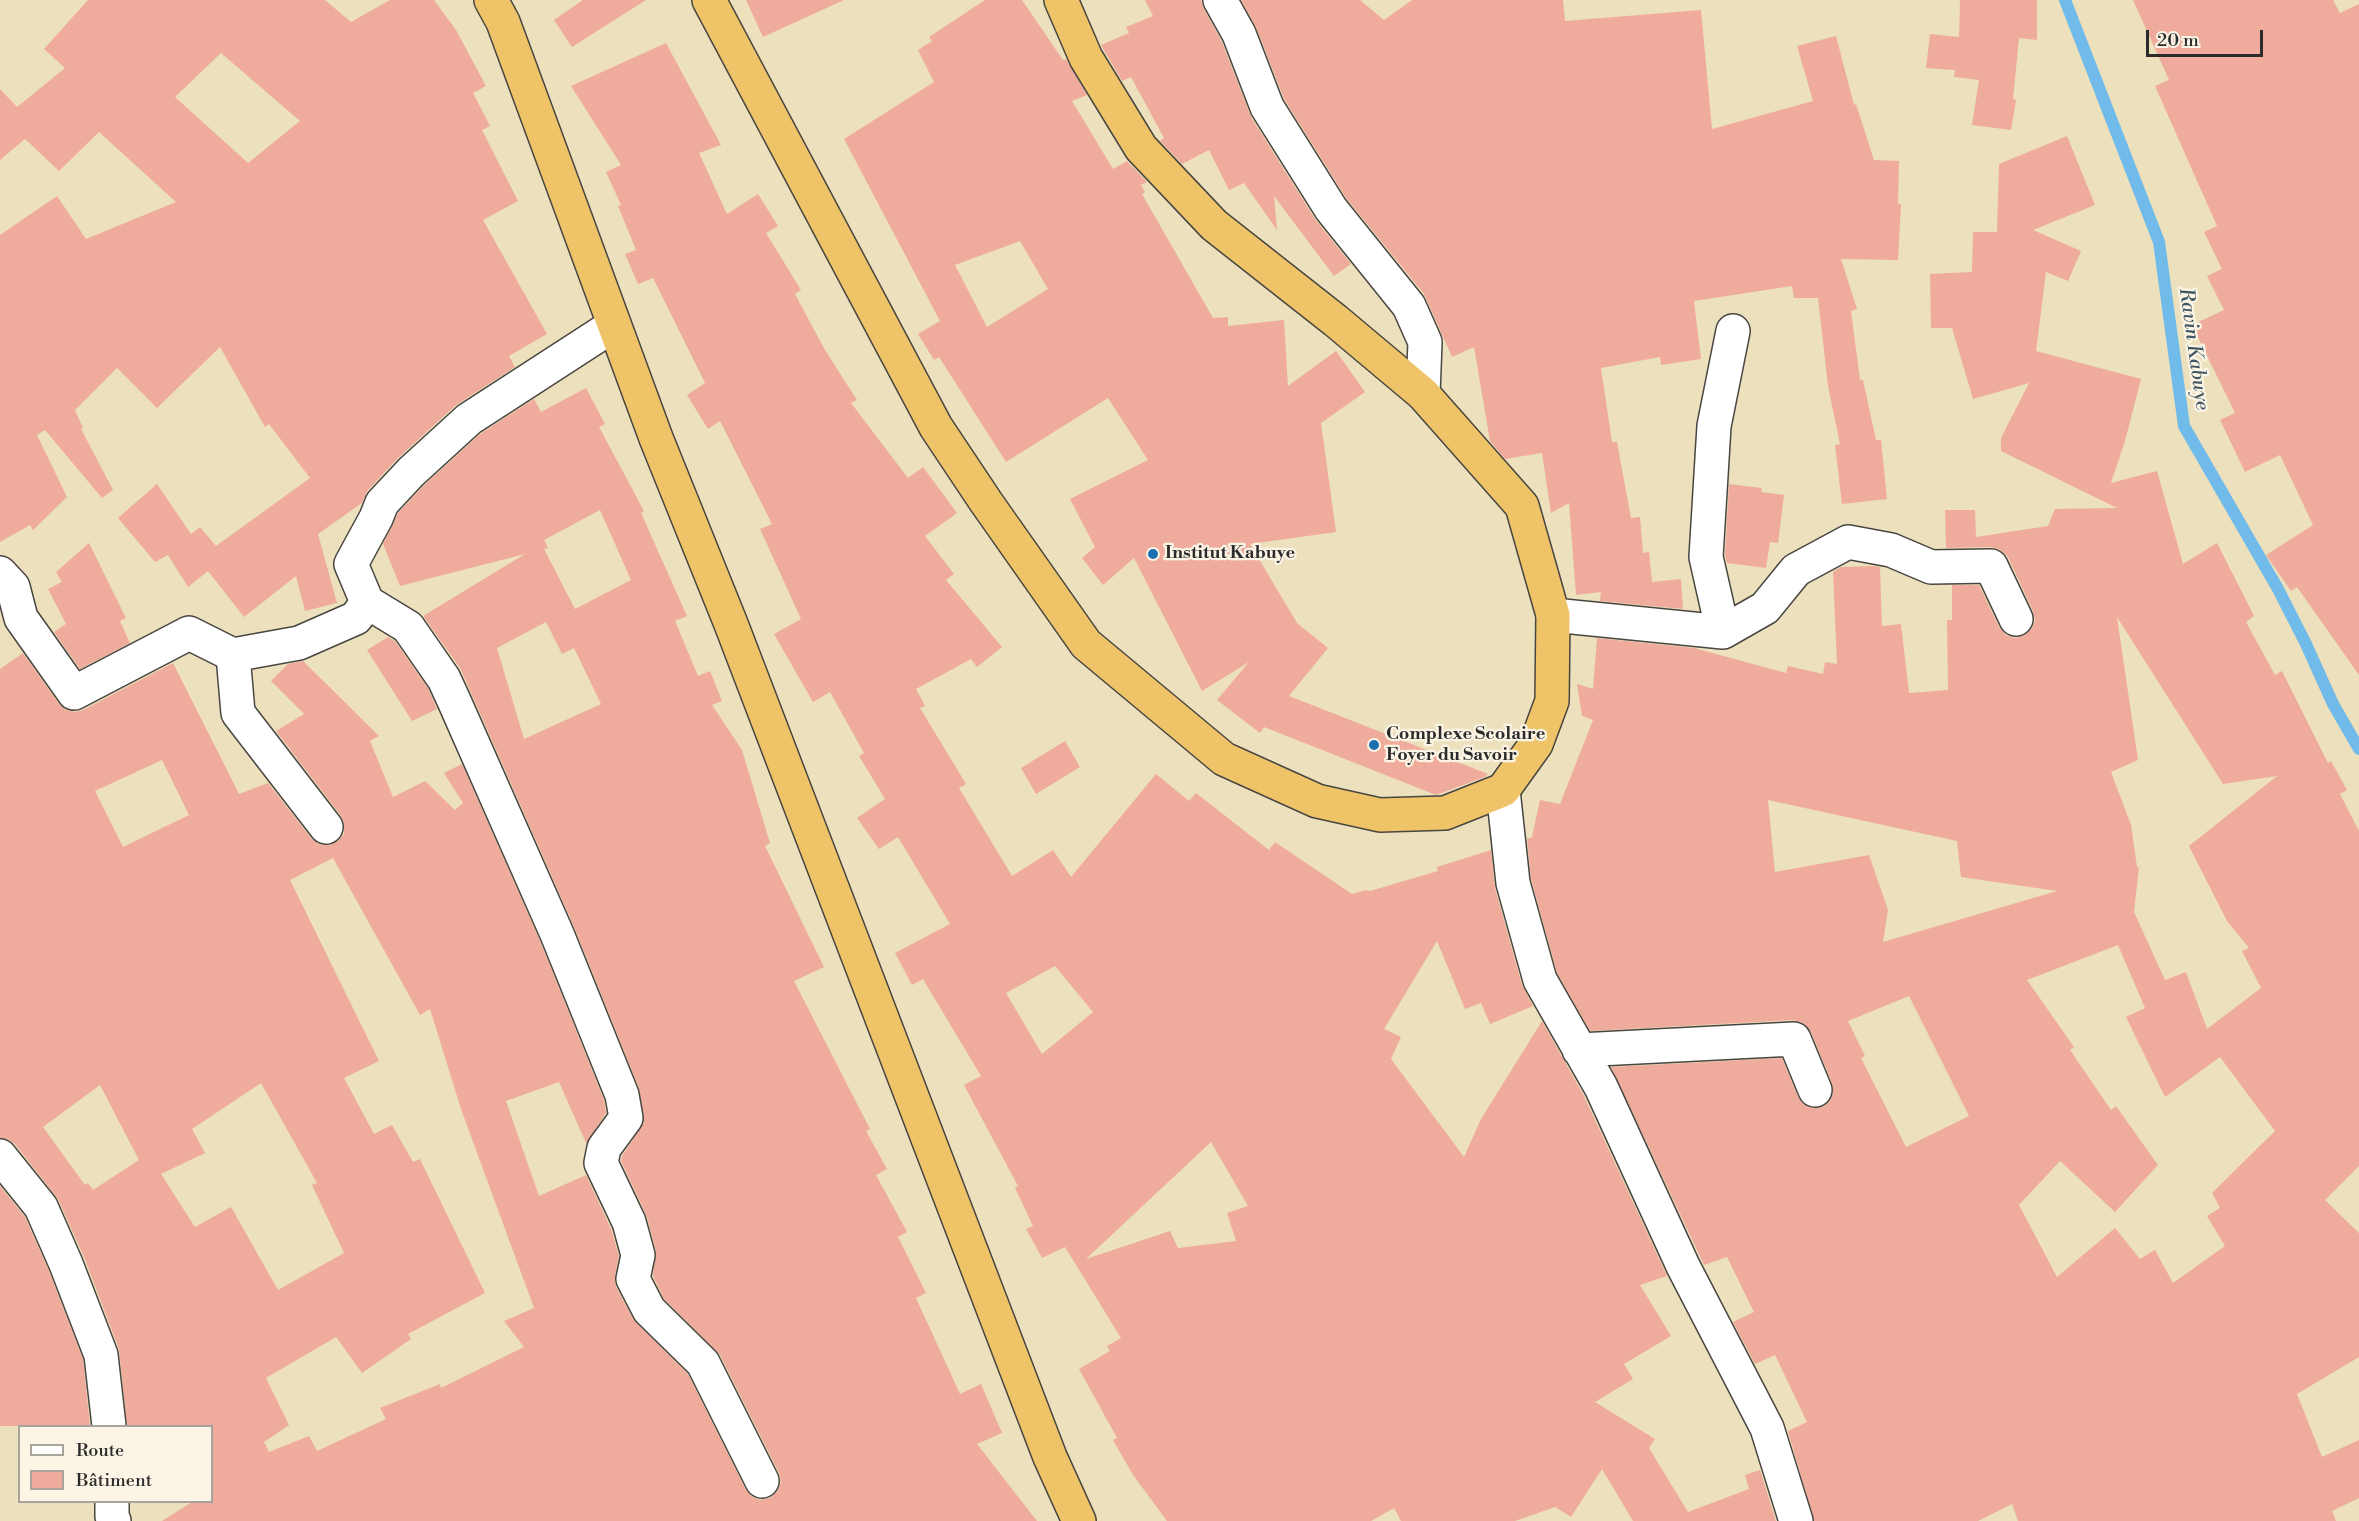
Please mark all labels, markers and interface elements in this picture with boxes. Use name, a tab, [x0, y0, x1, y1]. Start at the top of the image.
scale bar	[2149, 18, 2266, 56]
text: 20 m	[2157, 29, 2199, 52]
water label: Ravin Kabuye	[2173, 286, 2213, 412]
place label: Institut Kabuye	[1165, 543, 1295, 565]
marker: Institut Kabuye	[1146, 547, 1160, 561]
place label: Complexe Scolaire Foyer du Savoir	[1386, 724, 1545, 766]
marker: Complexe Scolaire Foyer du Savoir	[1367, 738, 1381, 752]
legend	[18, 1425, 213, 1503]
text: Route	[76, 1439, 124, 1462]
text: Bâtiment	[76, 1469, 152, 1492]

